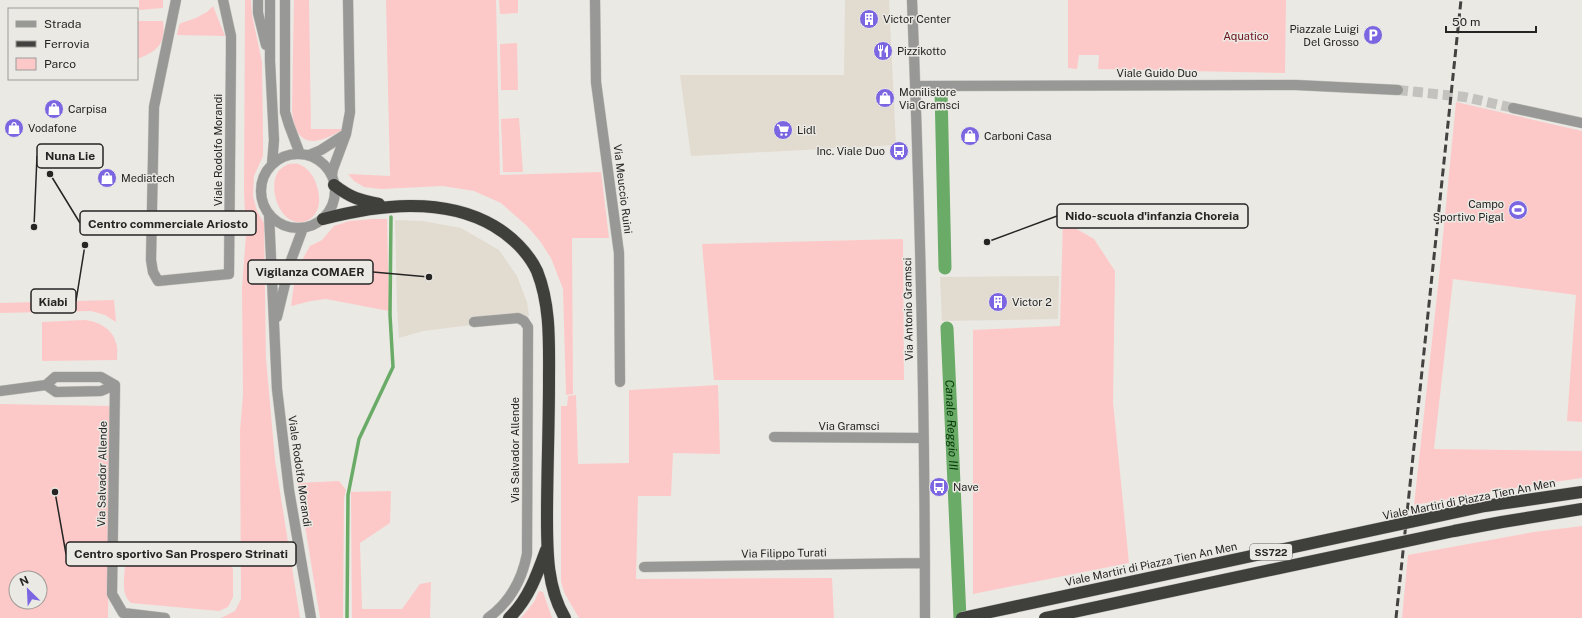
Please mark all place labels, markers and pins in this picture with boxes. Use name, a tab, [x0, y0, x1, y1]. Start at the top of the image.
building icon: Victor Center	[858, 8, 880, 30]
place label: Victor Center	[883, 13, 951, 25]
place label: Piazzale Luigi Del Grosso	[1289, 23, 1359, 48]
parking icon: Piazzale Luigi Del Grosso	[1362, 24, 1384, 46]
restaurant icon: Pizzikotto	[872, 40, 894, 62]
place label: Pizzikotto	[897, 45, 946, 57]
place label: Monilistore Via Gramsci	[899, 86, 960, 111]
shop icon: Monilistore Via Gramsci	[874, 87, 896, 109]
shop icon: Carpisa	[43, 98, 65, 120]
place label: Carpisa	[68, 103, 107, 115]
shop icon: Vodafone	[3, 117, 25, 139]
supermarket icon: Lidl	[772, 119, 794, 141]
place label: Vodafone	[28, 122, 77, 134]
place label: Lidl	[797, 124, 816, 136]
shop icon: Carboni Casa	[959, 125, 981, 147]
place label: Carboni Casa	[984, 130, 1052, 142]
bus stop icon: Inc. Viale Duo	[888, 140, 910, 162]
callout: Nuna Lie	[37, 144, 103, 168]
place label: Inc. Viale Duo	[816, 145, 885, 157]
shop icon: Mediatech	[96, 167, 118, 189]
place label: Mediatech	[121, 172, 175, 184]
place label: Campo Sportivo Pigal	[1433, 198, 1504, 223]
sports icon: Campo Sportivo Pigal	[1507, 199, 1529, 221]
callout: Nido-scuola d'infanzia Choreia	[1057, 204, 1248, 228]
callout: Centro commerciale Ariosto	[80, 211, 256, 235]
callout: Vigilanza COMAER	[248, 260, 373, 284]
callout: Kiabi	[31, 289, 76, 313]
building icon: Victor 2	[987, 291, 1009, 313]
place label: Victor 2	[1012, 296, 1052, 308]
bus stop icon: Nave	[928, 476, 950, 498]
place label: Nave	[953, 481, 979, 493]
callout: Centro sportivo San Prospero Strinati	[66, 542, 296, 566]

